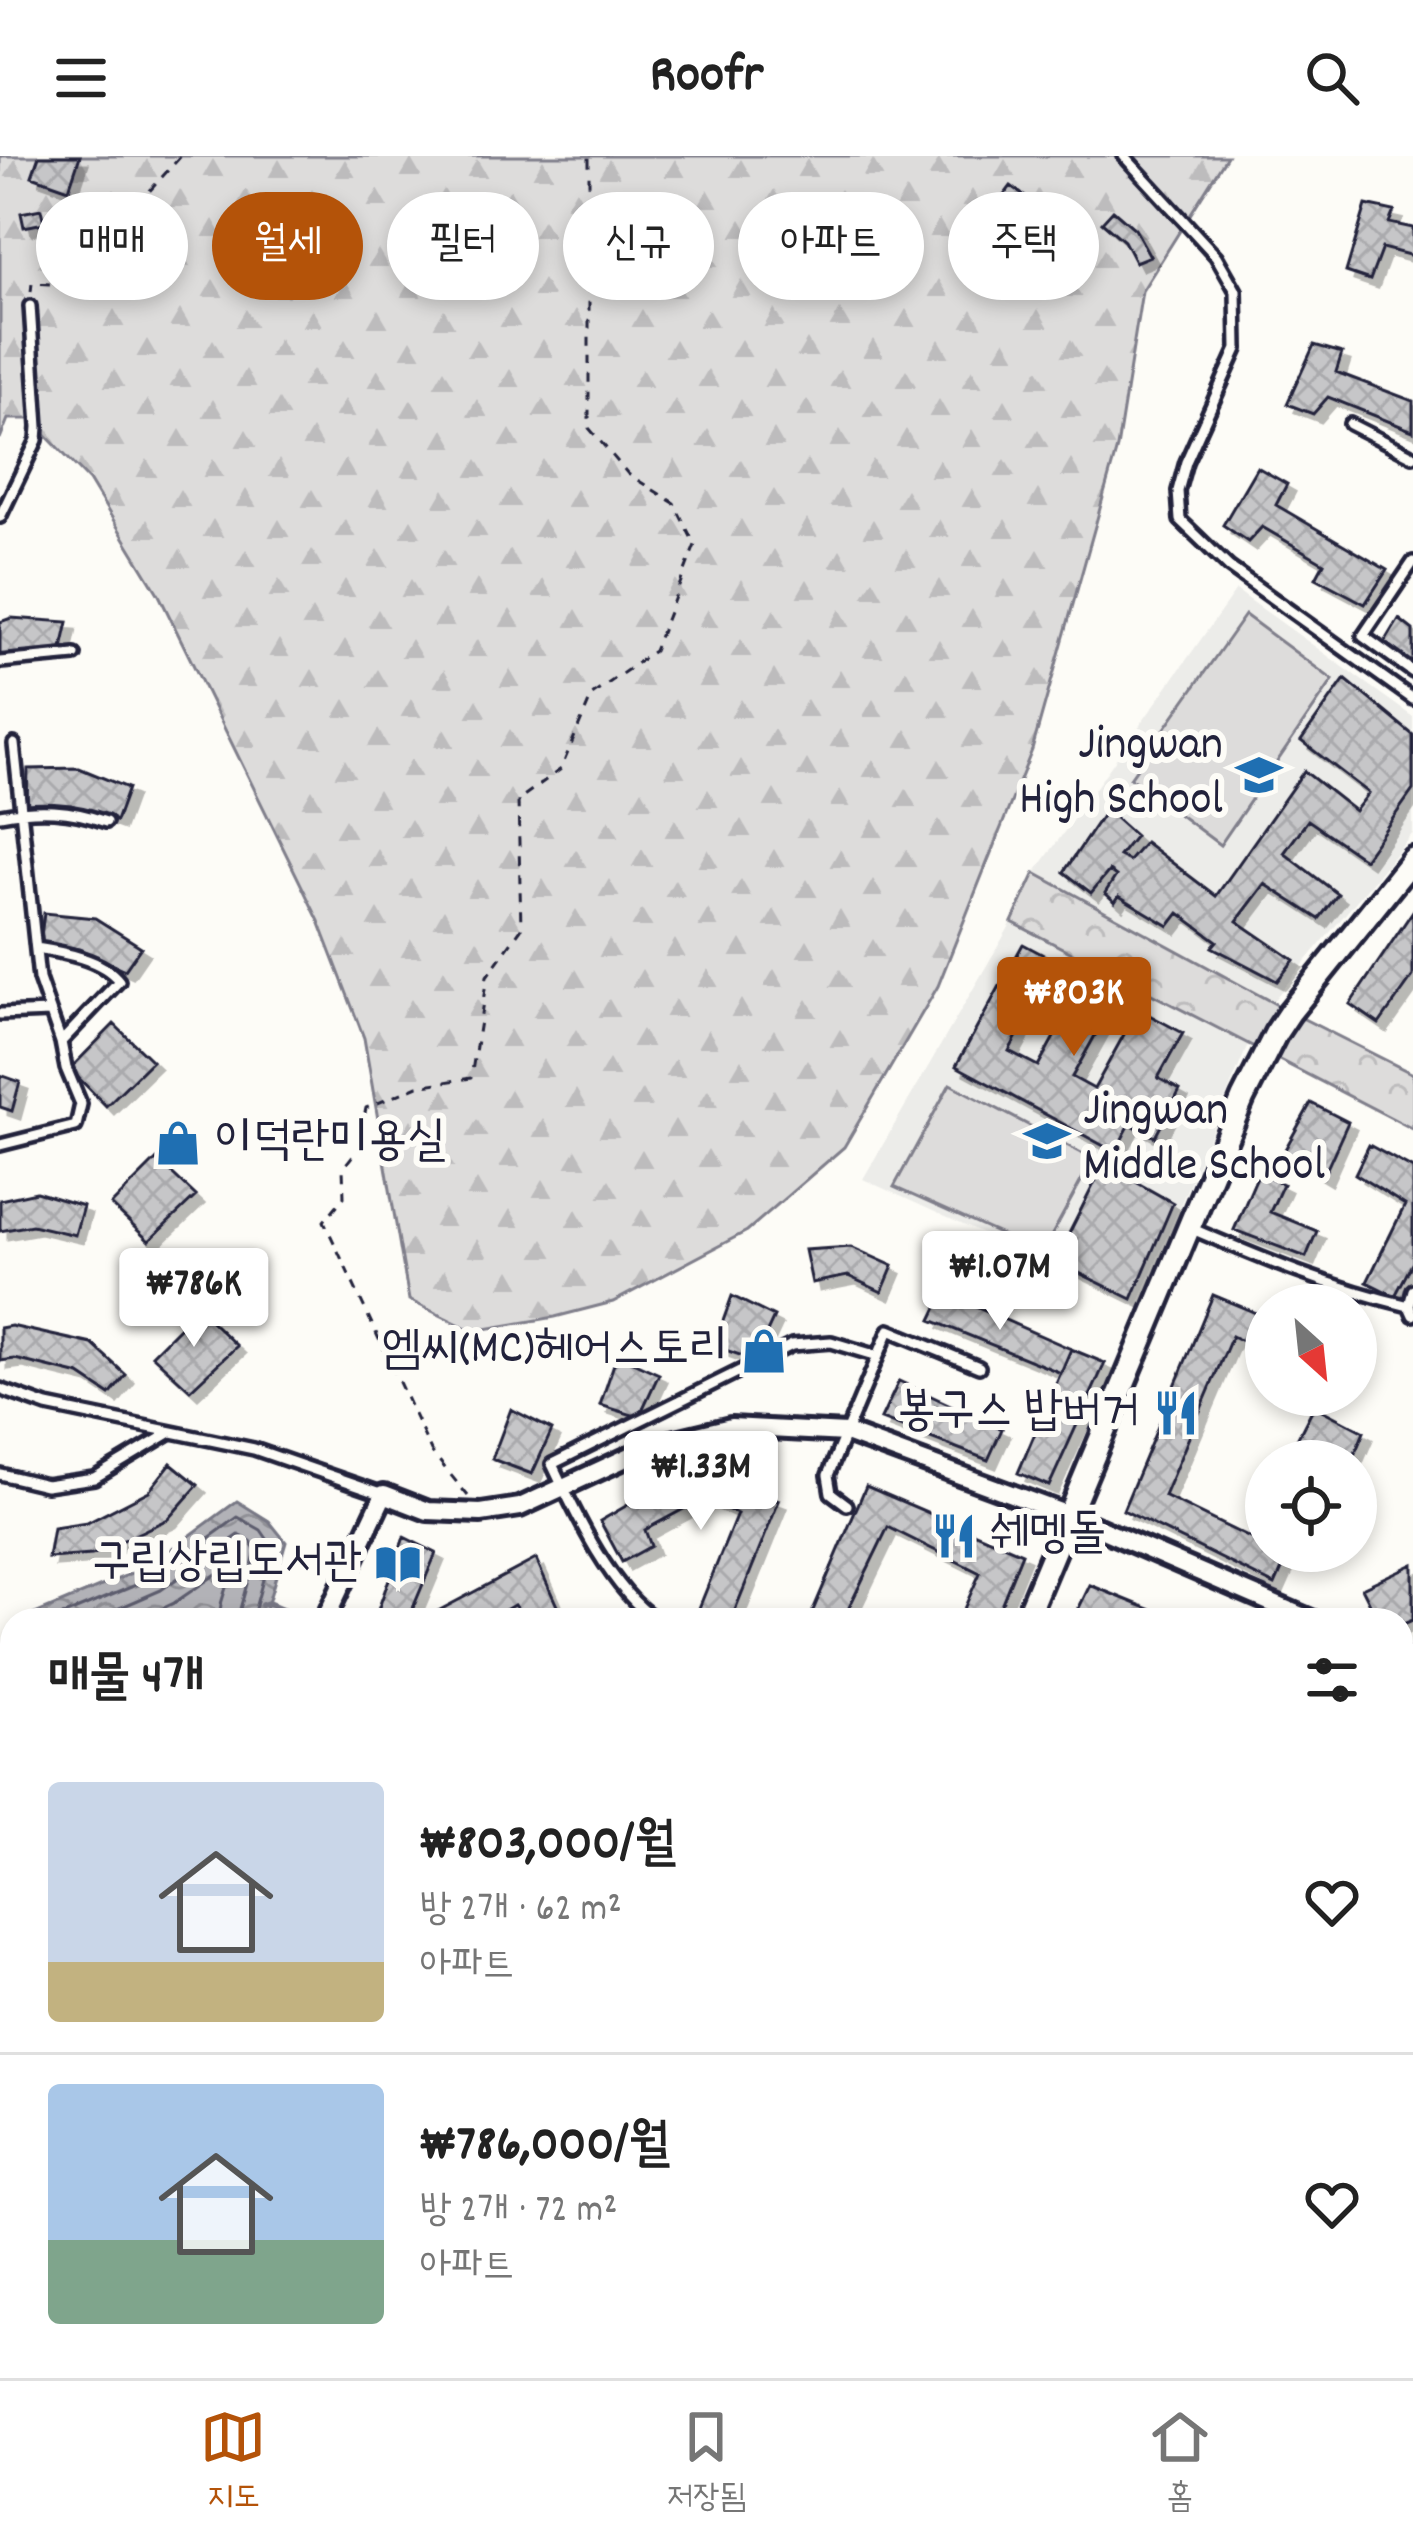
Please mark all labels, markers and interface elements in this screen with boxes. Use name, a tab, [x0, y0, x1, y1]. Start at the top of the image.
text: Roofr	[650, 40, 763, 117]
icon: menu	[48, 45, 114, 111]
icon: search	[1299, 45, 1365, 111]
chip: 매매	[36, 192, 188, 300]
chip: 월세	[212, 192, 363, 300]
chip: 필터	[387, 192, 539, 300]
chip: 신규	[563, 192, 714, 300]
chip: 아파트	[738, 192, 924, 300]
chip: 주택	[948, 192, 1099, 300]
place label: Jingwan High School	[1019, 713, 1223, 837]
school or university icon: Jingwan High School	[1234, 750, 1284, 800]
pin: ₩803K	[990, 957, 1158, 1059]
text: ₩803K	[1024, 968, 1124, 1023]
place label: Jingwan Middle School	[1083, 1079, 1325, 1203]
place label: 이덕란미용실	[214, 1109, 446, 1178]
school or university icon: Jingwan Middle School	[1022, 1116, 1072, 1166]
shop icon: 이덕란미용실	[153, 1118, 203, 1168]
pin: ₩1.07M	[902, 1231, 1098, 1333]
text: ₩1.07M	[949, 1242, 1051, 1297]
pin: ₩786K	[110, 1248, 278, 1350]
text: ₩786K	[146, 1259, 242, 1314]
north arrow	[1245, 1284, 1377, 1416]
map controls	[1245, 1284, 1377, 1572]
place label: 엠씨(MC)헤어스토리	[382, 1317, 728, 1386]
shop icon: 엠씨(MC)헤어스토리	[739, 1326, 789, 1376]
place label: 봉구스 밥버거	[897, 1379, 1140, 1448]
restaurant icon: 봉구스 밥버거	[1151, 1388, 1201, 1438]
pin: ₩1.33M	[603, 1431, 799, 1533]
button: locate	[1245, 1440, 1377, 1572]
text: ₩1.33M	[651, 1442, 751, 1497]
place label: 쉐멩돌	[990, 1502, 1106, 1571]
restaurant icon: 쉐멩돌	[929, 1511, 979, 1561]
place label: 구립상립도서관	[92, 1530, 362, 1599]
library icon: 구립상립도서관	[373, 1539, 423, 1589]
text: 매물 4개	[48, 1645, 204, 1717]
icon: filters	[1299, 1647, 1365, 1713]
text: ₩803,000/월	[420, 1811, 676, 1883]
icon: home	[144, 1830, 288, 1974]
icon: heart	[1299, 1869, 1365, 1935]
text: 방 2개 · 62 m²	[420, 1884, 622, 1939]
text: 아파트	[420, 1940, 514, 1995]
text: ₩786,000/월	[420, 2112, 670, 2184]
icon: home	[144, 2132, 288, 2276]
icon: heart	[1299, 2171, 1365, 2237]
text: 방 2개 · 72 m²	[420, 2185, 617, 2240]
text: 아파트	[420, 2241, 514, 2296]
tab: 지도	[200, 2404, 266, 2523]
tab: 저장됨	[667, 2404, 746, 2523]
tab: 홈	[1147, 2404, 1213, 2523]

